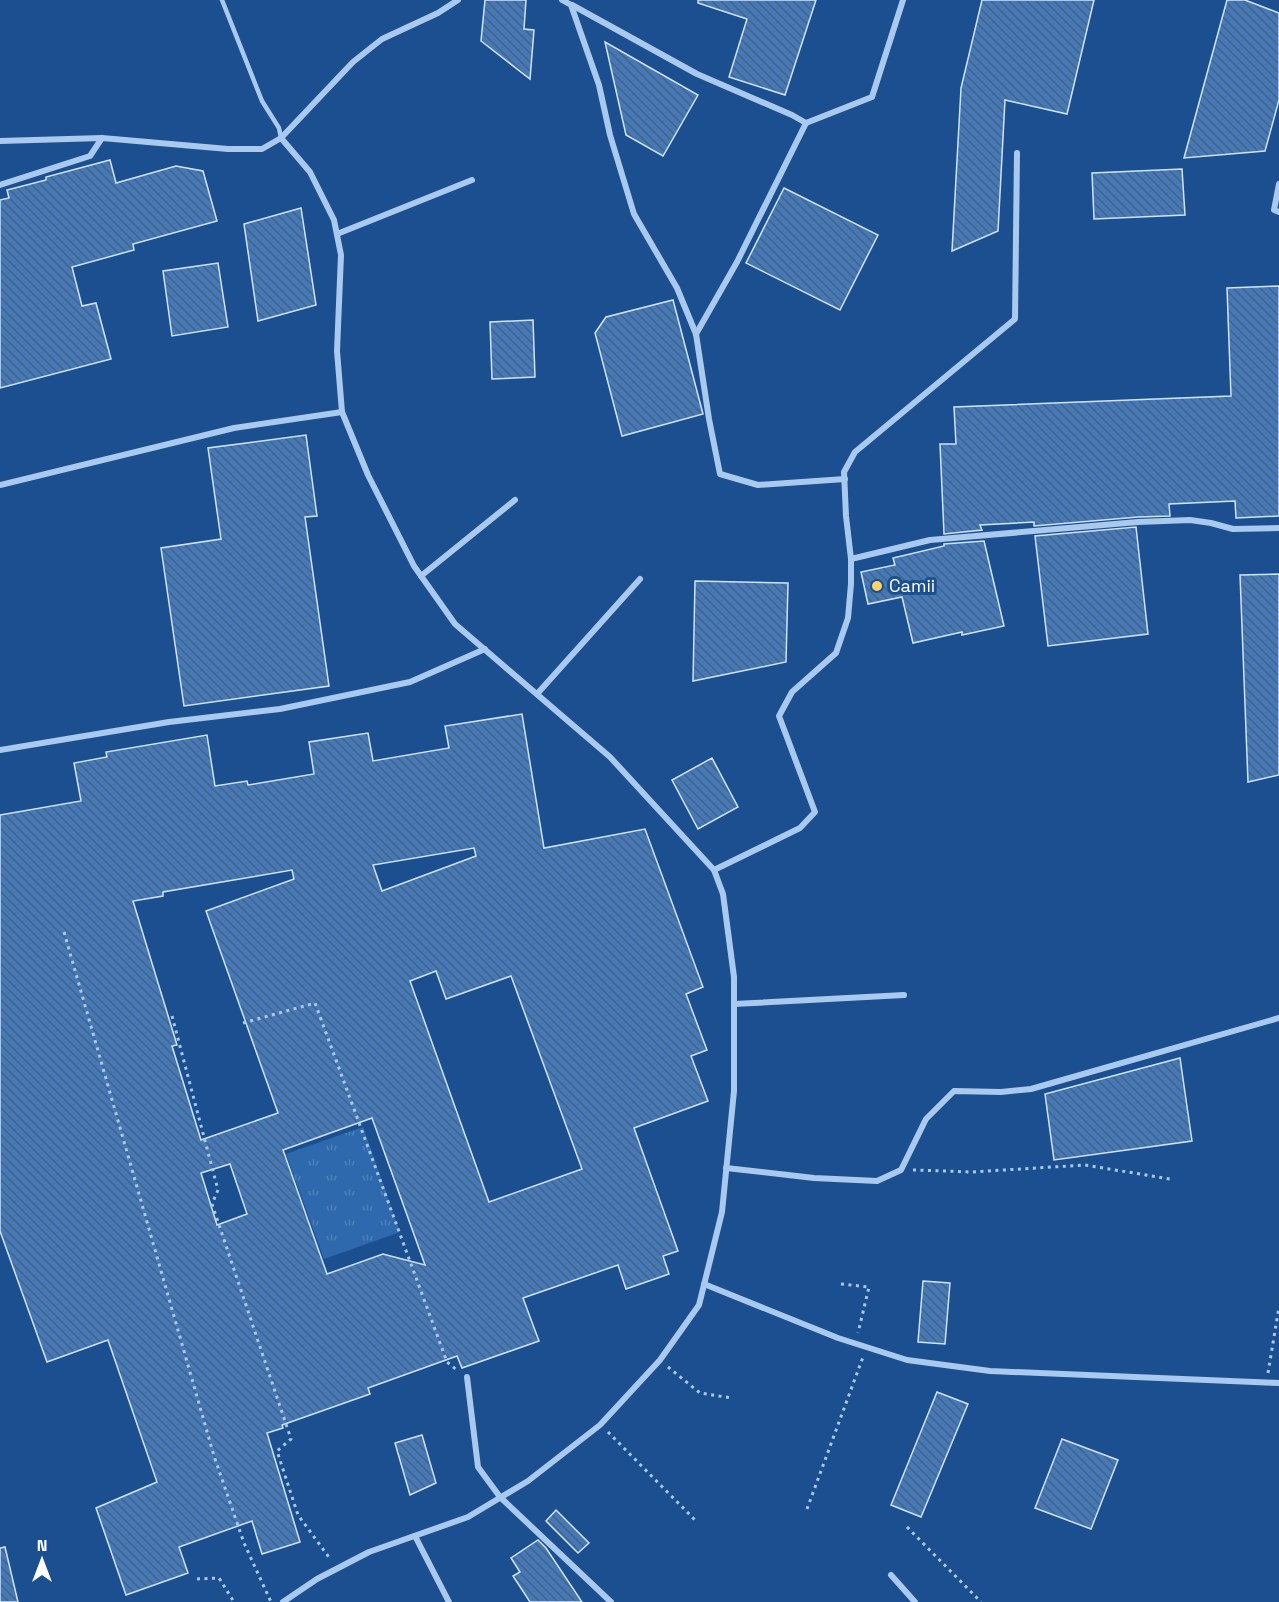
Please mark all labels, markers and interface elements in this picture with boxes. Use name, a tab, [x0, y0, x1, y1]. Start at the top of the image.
place label: Camii	[889, 574, 935, 597]
marker: Camii	[870, 579, 884, 593]
north arrow	[12, 1530, 72, 1590]
text: N	[37, 1535, 47, 1556]

